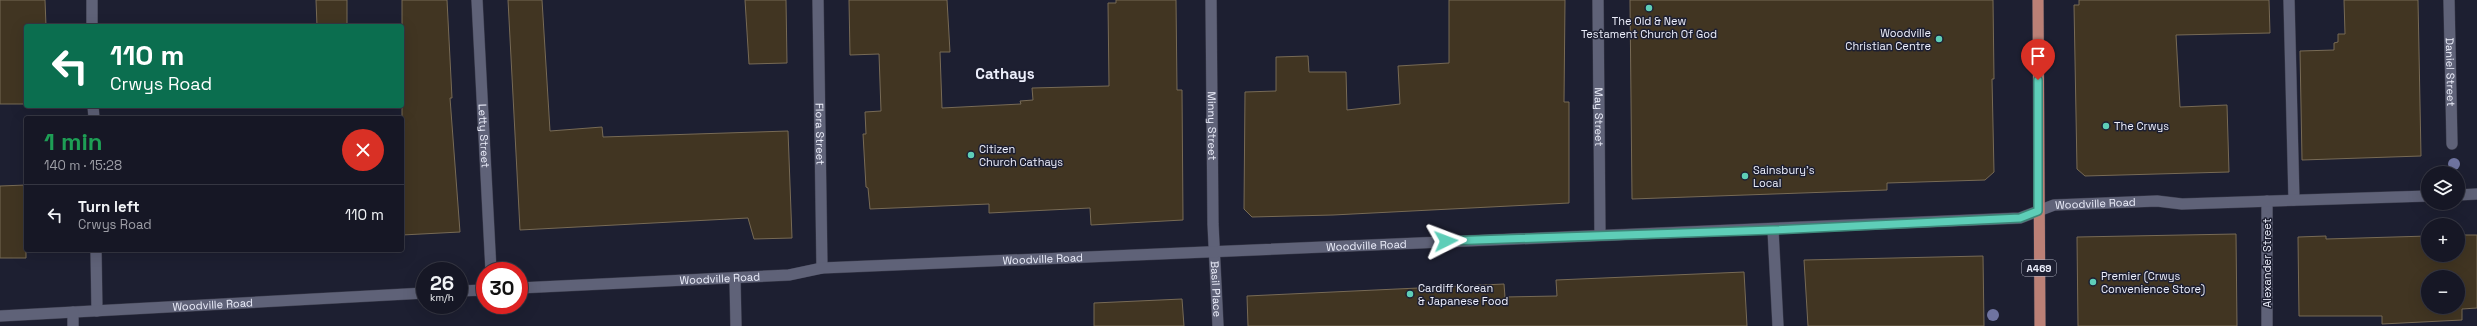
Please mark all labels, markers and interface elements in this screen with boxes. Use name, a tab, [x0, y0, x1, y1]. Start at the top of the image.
marker: The Old & New Testament Church Of God	[1644, 3, 1654, 13]
place label: The Old & New Testament Church Of God	[1581, 14, 1717, 41]
place label: Woodville Christian Centre	[1845, 26, 1931, 53]
marker: Woodville Christian Centre	[1934, 34, 1944, 44]
text: 110 m	[110, 37, 184, 73]
street label: Daniel Street	[2443, 37, 2458, 107]
pin	[2021, 39, 2055, 80]
icon: left	[44, 40, 96, 92]
icon: arrive	[2027, 45, 2049, 67]
district label: Cathays	[975, 64, 1035, 83]
text: Crwys Road	[110, 72, 212, 95]
street label: May Street	[1592, 87, 1606, 147]
street label: Minny Street	[1205, 92, 1219, 160]
street label: Letty Street	[475, 103, 493, 168]
street label: Flora Street	[813, 103, 827, 165]
place label: The Crwys	[2114, 119, 2169, 133]
marker: The Crwys	[2101, 121, 2111, 131]
text: 1 min	[44, 126, 103, 157]
button: close	[342, 129, 384, 171]
place label: Citizen Church Cathays	[979, 142, 1063, 169]
marker: Citizen Church Cathays	[966, 150, 976, 160]
text: 140 m · 15:28	[44, 157, 122, 174]
place label: Sainsbury's Local	[1753, 163, 1815, 190]
map controls	[2421, 166, 2465, 314]
button: layers	[2421, 166, 2465, 210]
marker: Sainsbury's Local	[1740, 171, 1750, 181]
street label: Woodville Road	[2055, 195, 2136, 212]
text: Turn left	[78, 197, 140, 216]
icon: left	[44, 204, 66, 226]
text: 110 m	[345, 205, 384, 224]
text: Crwys Road	[78, 216, 152, 233]
street label: Alexander Street	[2260, 218, 2274, 308]
button: +	[2421, 218, 2465, 262]
position arrow	[1425, 220, 1467, 262]
street label: Woodville Road	[1326, 237, 1407, 254]
street label: Woodville Road	[1002, 250, 1083, 267]
street label: Basil Place	[1208, 260, 1225, 317]
road number: A469	[2022, 260, 2056, 276]
speed limit sign: 30	[476, 262, 528, 314]
street label: Woodville Road	[679, 269, 760, 287]
place label: Premier (Crwys Convenience Store)	[2101, 269, 2205, 296]
text: 26	[430, 270, 454, 296]
button: −	[2421, 270, 2465, 314]
marker: Premier (Crwys Convenience Store)	[2088, 277, 2098, 287]
place label: Cardiff Korean & Japanese Food	[1418, 281, 1508, 308]
marker: Cardiff Korean & Japanese Food	[1405, 289, 1415, 299]
text: km/h	[430, 291, 454, 304]
street label: Woodville Road	[172, 295, 253, 314]

